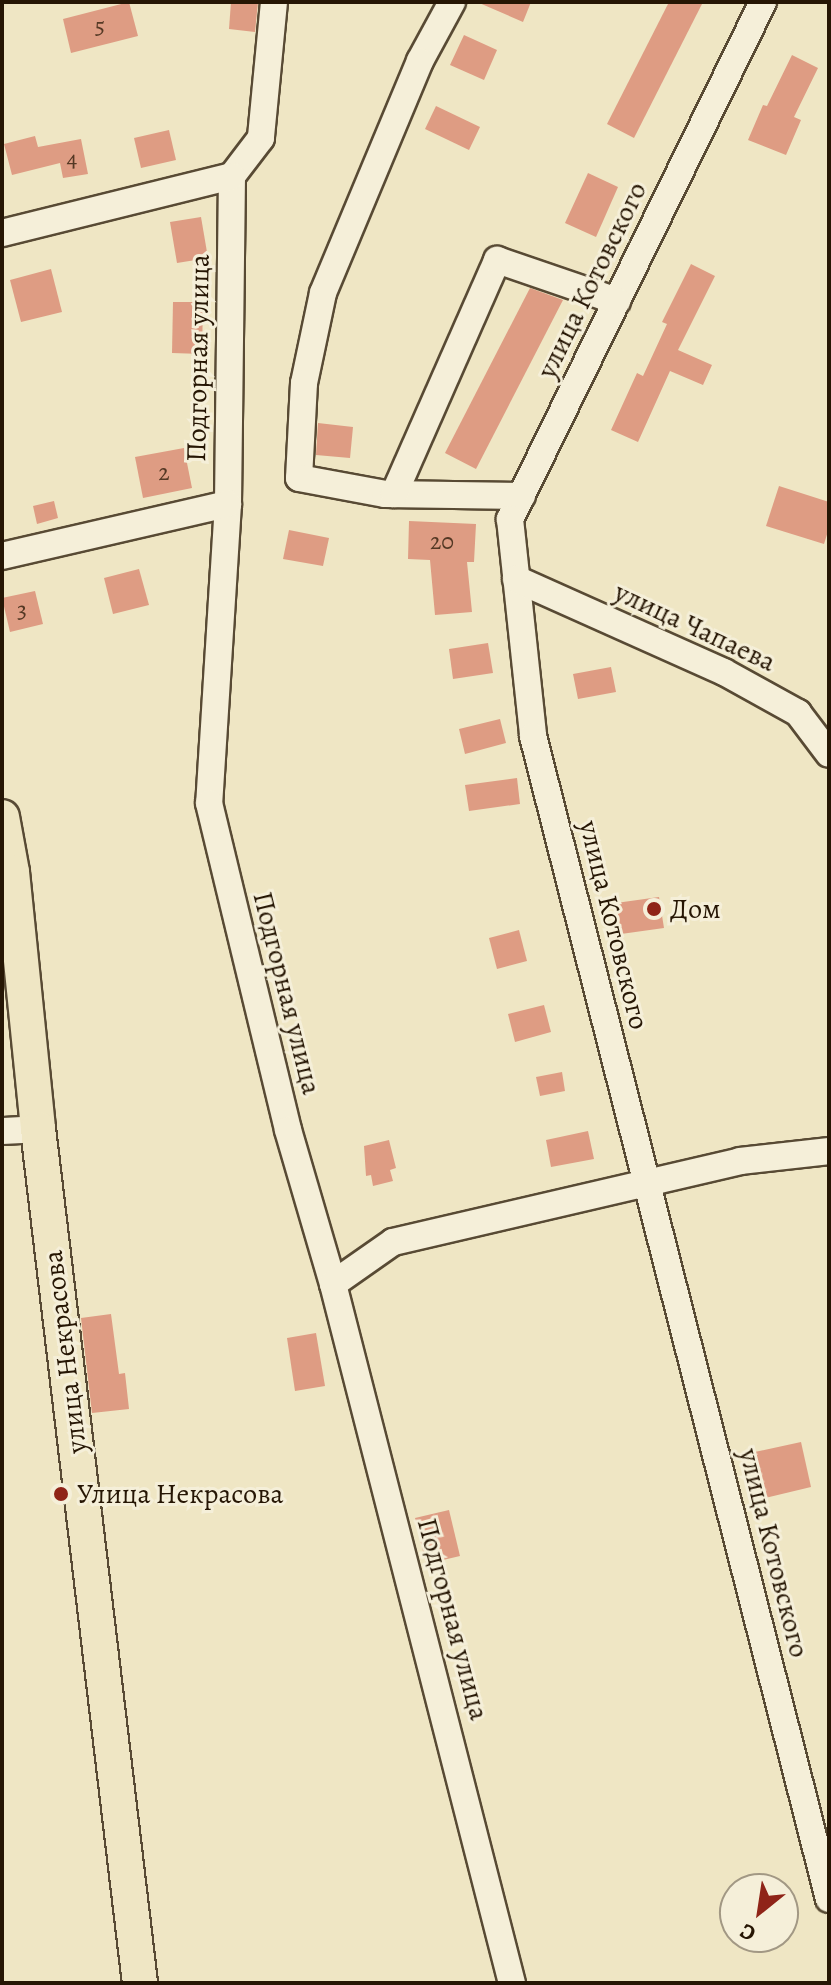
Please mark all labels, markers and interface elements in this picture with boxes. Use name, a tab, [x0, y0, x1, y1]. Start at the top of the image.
house number: 5	[95, 13, 105, 41]
house number: 4	[67, 145, 77, 173]
street label: улица Котовского	[530, 176, 654, 384]
street label: Подгорная улица	[179, 254, 217, 462]
house number: 2	[158, 459, 170, 487]
house number: 20	[430, 528, 454, 556]
street label: улица Чапаева	[609, 575, 781, 679]
house number: 3	[17, 597, 27, 625]
street label: улица Котовского	[572, 817, 656, 1033]
street label: Подгорная улица	[246, 888, 328, 1098]
place label: Дом	[670, 892, 721, 926]
marker: Дом	[645, 900, 663, 918]
street label: улица Некрасова	[36, 1248, 94, 1456]
street label: улица Котовского	[732, 1445, 816, 1661]
place label: Улица Некрасова	[77, 1477, 283, 1511]
marker: Улица Некрасова	[52, 1485, 70, 1503]
street label: Подгорная улица	[410, 1514, 496, 1724]
north arrow	[719, 1873, 799, 1953]
text: С	[735, 1916, 761, 1948]

